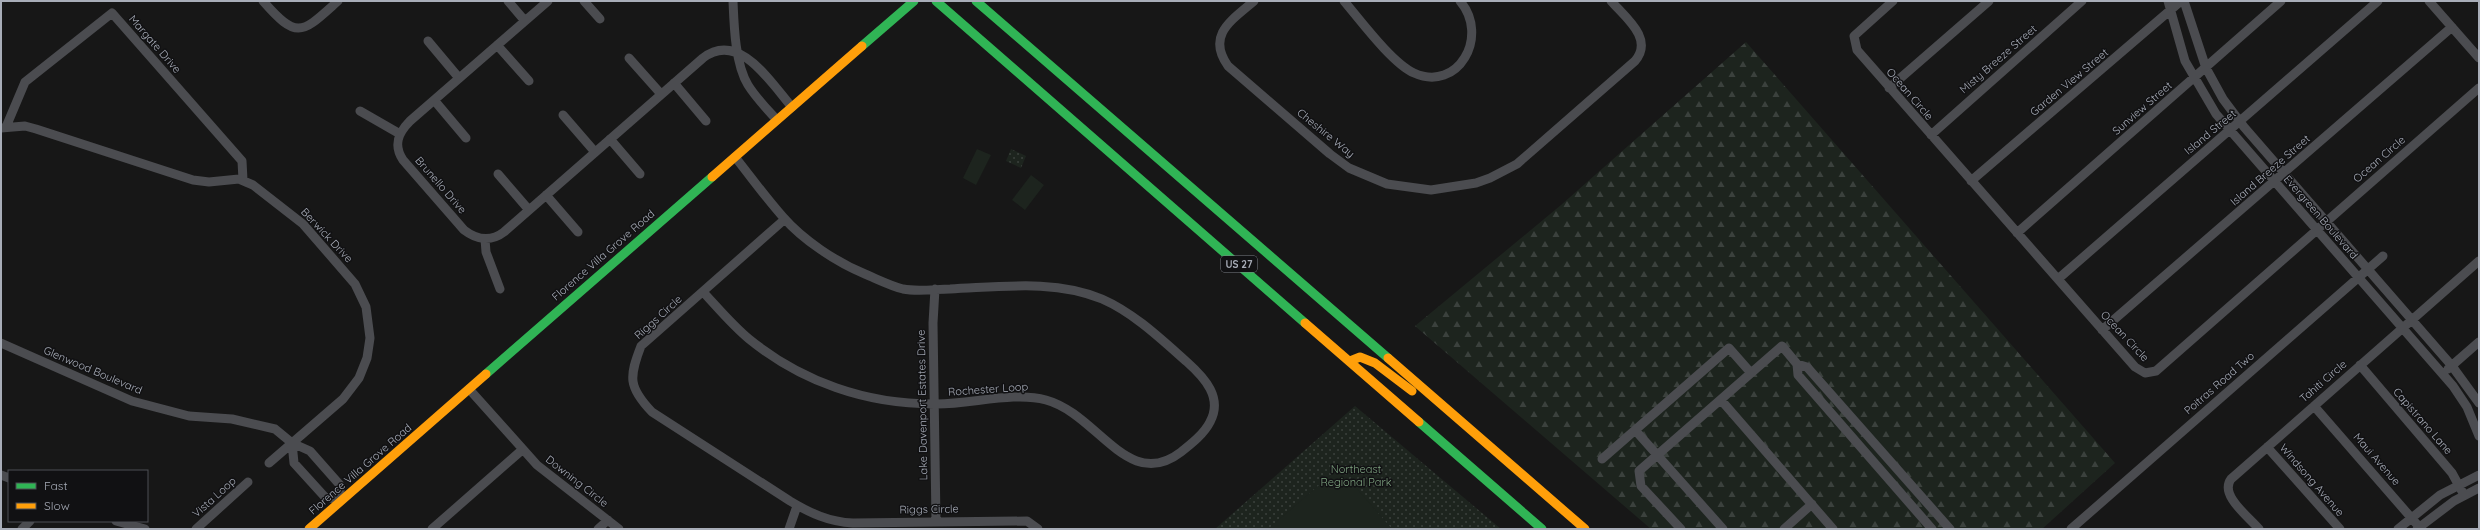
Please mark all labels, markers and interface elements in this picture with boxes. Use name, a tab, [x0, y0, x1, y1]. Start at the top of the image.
street label: Margate Drive	[126, 12, 184, 76]
street label: Misty Breeze Street	[1957, 22, 2040, 96]
street label: Garden View Street	[2027, 45, 2111, 119]
street label: Ocean Circle	[1884, 65, 1936, 123]
street label: Sunview Street	[2109, 78, 2175, 138]
street label: Cheshire Way	[1294, 106, 1358, 160]
street label: Island Street	[2181, 106, 2239, 158]
street label: Island Breeze Street	[2227, 131, 2313, 208]
street label: Ocean Circle	[2350, 133, 2408, 185]
street label: Brunello Drive	[412, 153, 470, 217]
street label: Evergreen Boulevard	[2281, 172, 2361, 262]
street label: Berwick Drive	[298, 205, 356, 265]
street label: Florence Villa Grove Road	[549, 207, 657, 303]
road number: US 27	[1221, 256, 1257, 272]
street label: Riggs Circle	[631, 292, 685, 342]
street label: Ocean Circle	[2098, 308, 2152, 364]
street label: Lake Davenport Estates Drive	[914, 330, 930, 480]
street label: Glenwood Boulevard	[42, 343, 144, 397]
street label: Poitras Road Two	[2181, 348, 2257, 417]
street label: Tahiti Circle	[2297, 357, 2349, 405]
street label: Rochester Loop	[948, 379, 1029, 399]
street label: Capistrano Lane	[2390, 385, 2456, 457]
street label: Florence Villa Grove Road	[306, 421, 414, 517]
street label: Maui Avenue	[2350, 430, 2404, 488]
street label: Windsong Avenue	[2277, 441, 2347, 519]
street label: Downing Circle	[543, 452, 611, 510]
park label: Northeast Regional Park	[1320, 462, 1392, 489]
legend	[8, 470, 148, 522]
street label: Vista Loop	[189, 474, 239, 520]
text: Fast	[44, 478, 68, 493]
text: Slow	[44, 498, 70, 513]
street label: Riggs Circle	[899, 501, 959, 517]

